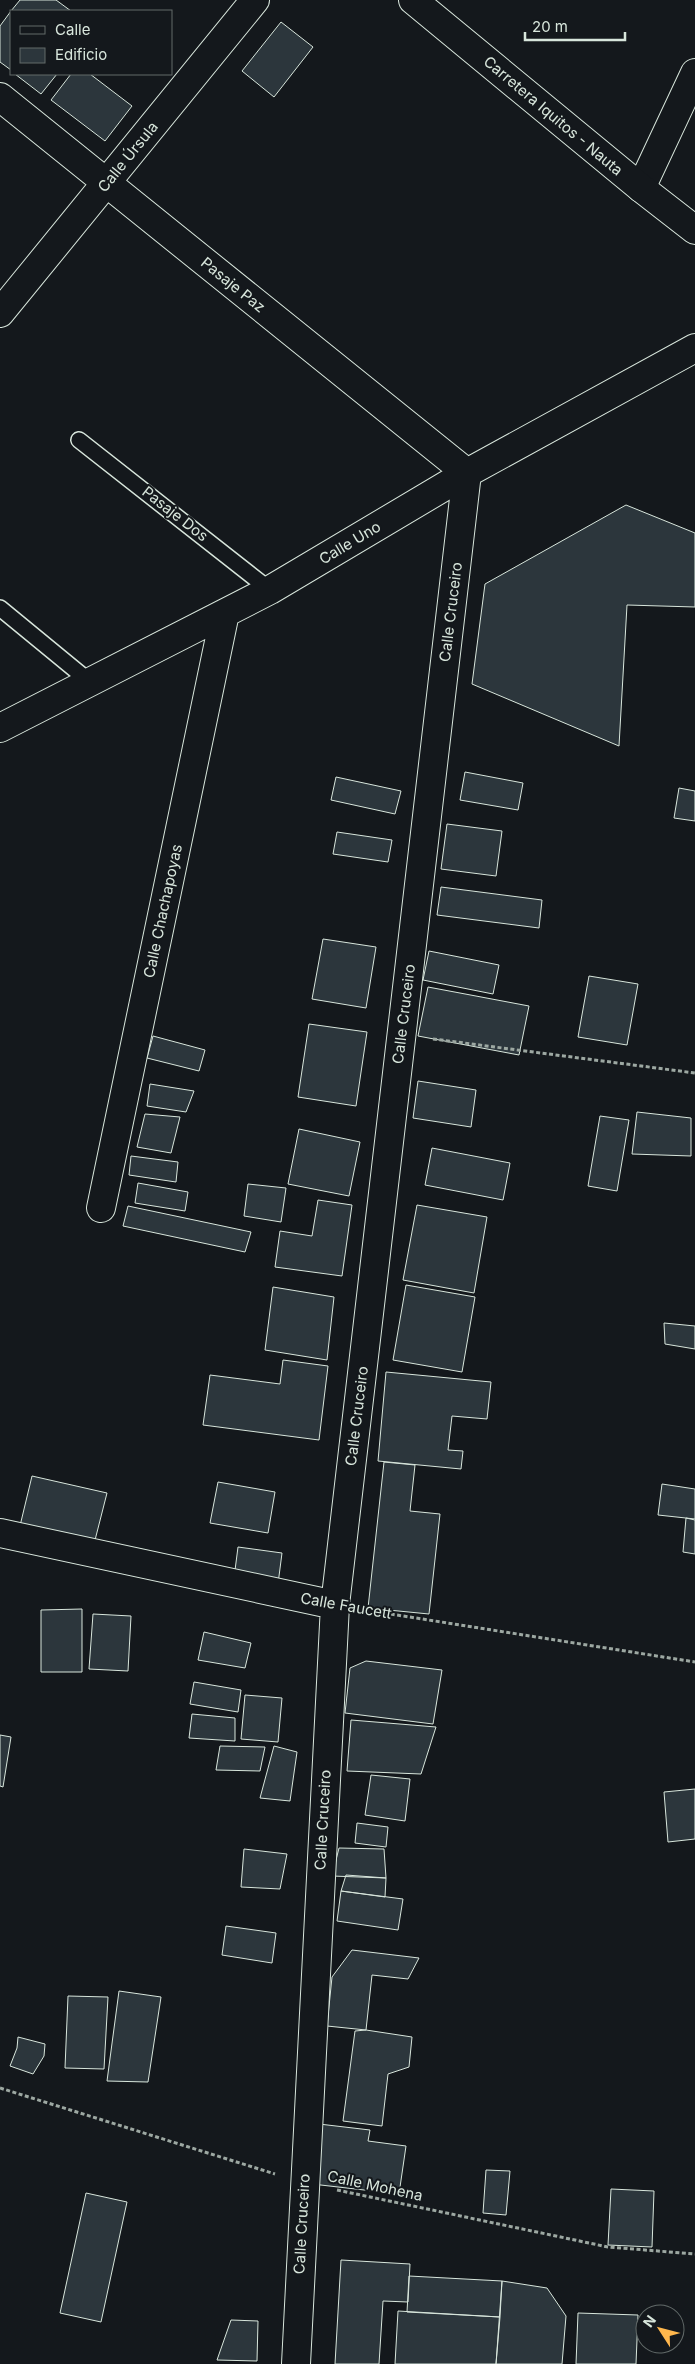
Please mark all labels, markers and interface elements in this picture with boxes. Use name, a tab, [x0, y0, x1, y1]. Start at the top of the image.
legend	[10, 10, 172, 75]
scale bar	[525, 10, 625, 42]
text: 20 m	[532, 17, 568, 36]
text: Calle	[55, 20, 90, 39]
text: Edificio	[55, 45, 107, 64]
street label: Carretera Iquitos - Nauta	[480, 52, 627, 179]
street label: Calle Úrsula	[93, 118, 162, 196]
street label: Pasaje Paz	[197, 253, 269, 316]
street label: Pasaje Dos	[138, 482, 212, 545]
street label: Calle Uno	[315, 517, 384, 568]
street label: Calle Cruceiro	[435, 561, 466, 663]
street label: Calle Chachapoyas	[139, 842, 186, 980]
street label: Calle Cruceiro	[388, 963, 419, 1065]
street label: Calle Cruceiro	[341, 1365, 372, 1467]
street label: Calle Faucett	[299, 1588, 393, 1623]
street label: Calle Cruceiro	[310, 1769, 335, 1871]
street label: Calle Mohena	[326, 2166, 425, 2205]
street label: Calle Cruceiro	[289, 2173, 314, 2275]
north arrow	[635, 2304, 685, 2354]
text: N	[639, 2312, 659, 2330]

